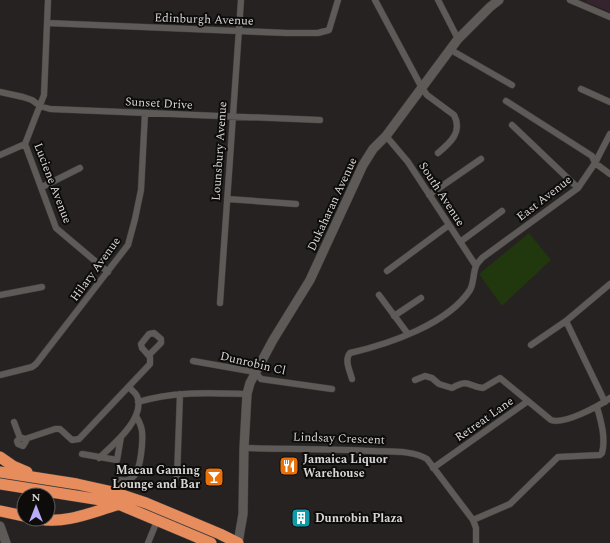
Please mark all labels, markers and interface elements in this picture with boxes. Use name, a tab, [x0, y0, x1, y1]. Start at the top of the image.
street label: Edinburgh Avenue	[154, 8, 254, 31]
street label: Sunset Drive	[125, 92, 193, 115]
street label: Lounsbury Avenue	[207, 101, 232, 201]
street label: Luciene Avenue	[28, 140, 77, 226]
street label: Dukaharan Avenue	[302, 154, 363, 254]
street label: South Avenue	[414, 158, 470, 230]
street label: East Avenue	[513, 171, 576, 226]
street label: Hilary Avenue	[65, 233, 126, 306]
street label: Dunrobin Cl	[218, 347, 288, 380]
street label: Retreat Lane	[451, 392, 518, 447]
street label: Lindsay Crescent	[293, 427, 385, 450]
place label: Jamaica Liquor Warehouse	[303, 450, 388, 483]
restaurant icon: Jamaica Liquor Warehouse	[278, 455, 300, 477]
place label: Macau Gaming Lounge and Bar	[112, 461, 201, 494]
bar icon: Macau Gaming Lounge and Bar	[203, 466, 225, 488]
north arrow	[16, 487, 56, 527]
text: N	[32, 489, 41, 506]
building icon: Dunrobin Plaza	[290, 507, 312, 529]
place label: Dunrobin Plaza	[315, 509, 403, 528]

